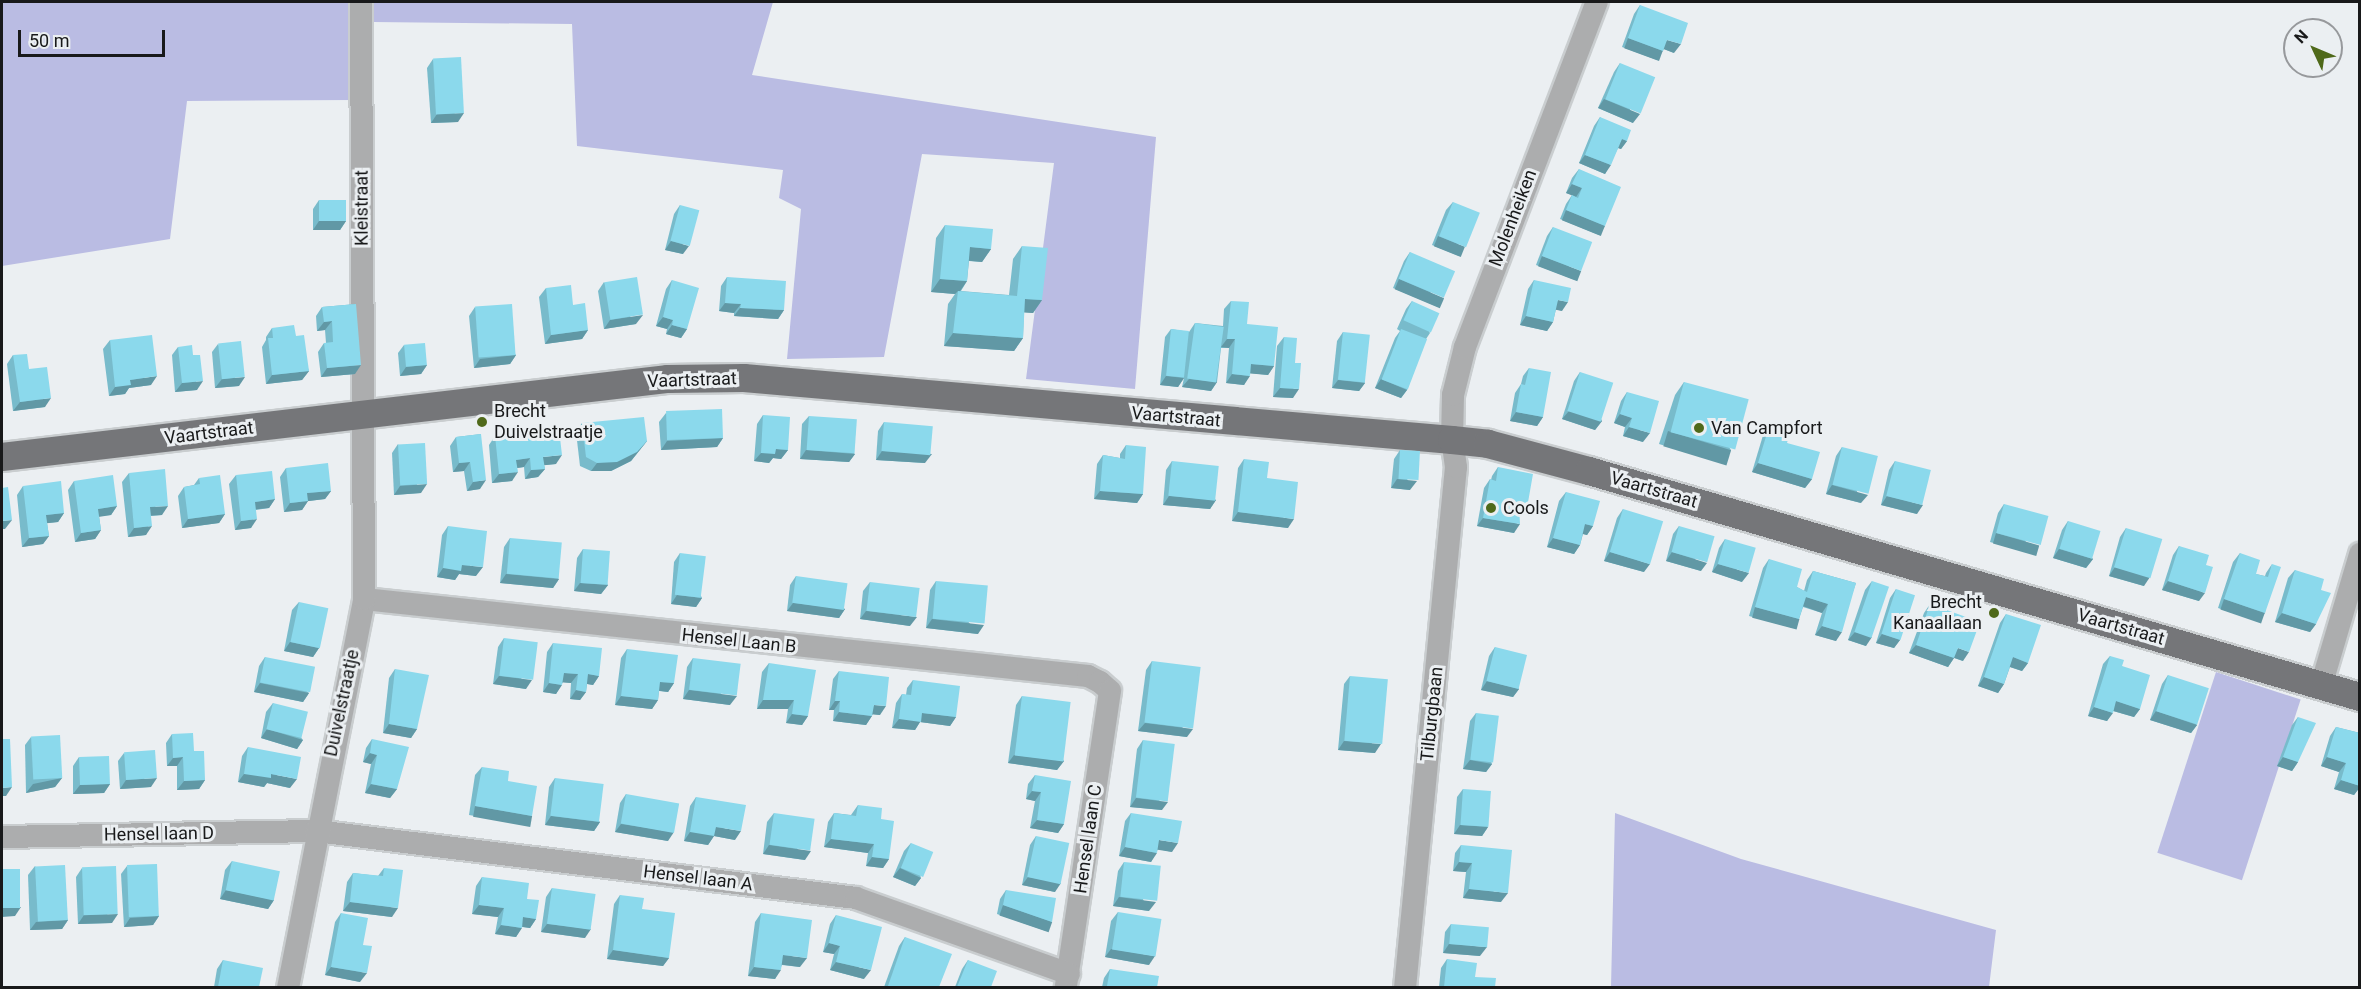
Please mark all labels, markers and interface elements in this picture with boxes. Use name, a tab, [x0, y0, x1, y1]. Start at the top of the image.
scale bar	[21, 18, 168, 56]
north arrow	[2283, 18, 2343, 78]
text: N	[2290, 26, 2312, 47]
text: 50 m	[29, 30, 69, 51]
street label: Molenheiken	[1485, 166, 1541, 270]
street label: Kleistraat	[351, 170, 373, 246]
street label: Vaartstraat	[647, 368, 737, 392]
place label: Brecht Duivelstraatje	[494, 401, 603, 444]
street label: Vaartstraat	[1130, 402, 1222, 432]
marker: Brecht Duivelstraatje	[475, 415, 489, 429]
street label: Vaartstraat	[163, 417, 255, 449]
place label: Van Campfort	[1711, 417, 1823, 439]
marker: Van Campfort	[1692, 421, 1706, 435]
street label: Vaartstraat	[1608, 467, 1700, 513]
place label: Cools	[1503, 497, 1549, 519]
marker: Cools	[1484, 501, 1498, 515]
place label: Brecht Kanaallaan	[1893, 592, 1982, 634]
street label: Vaartstraat	[2075, 604, 2167, 650]
marker: Brecht Kanaallaan	[1987, 606, 2001, 620]
street label: Hensel Laan B	[681, 624, 797, 658]
street label: Duivelstraatje	[320, 648, 364, 758]
street label: Tilburgbaan	[1416, 666, 1448, 762]
street label: Hensel laan C	[1070, 783, 1106, 895]
street label: Hensel laan D	[104, 822, 214, 846]
street label: Hensel laan A	[642, 861, 754, 895]

